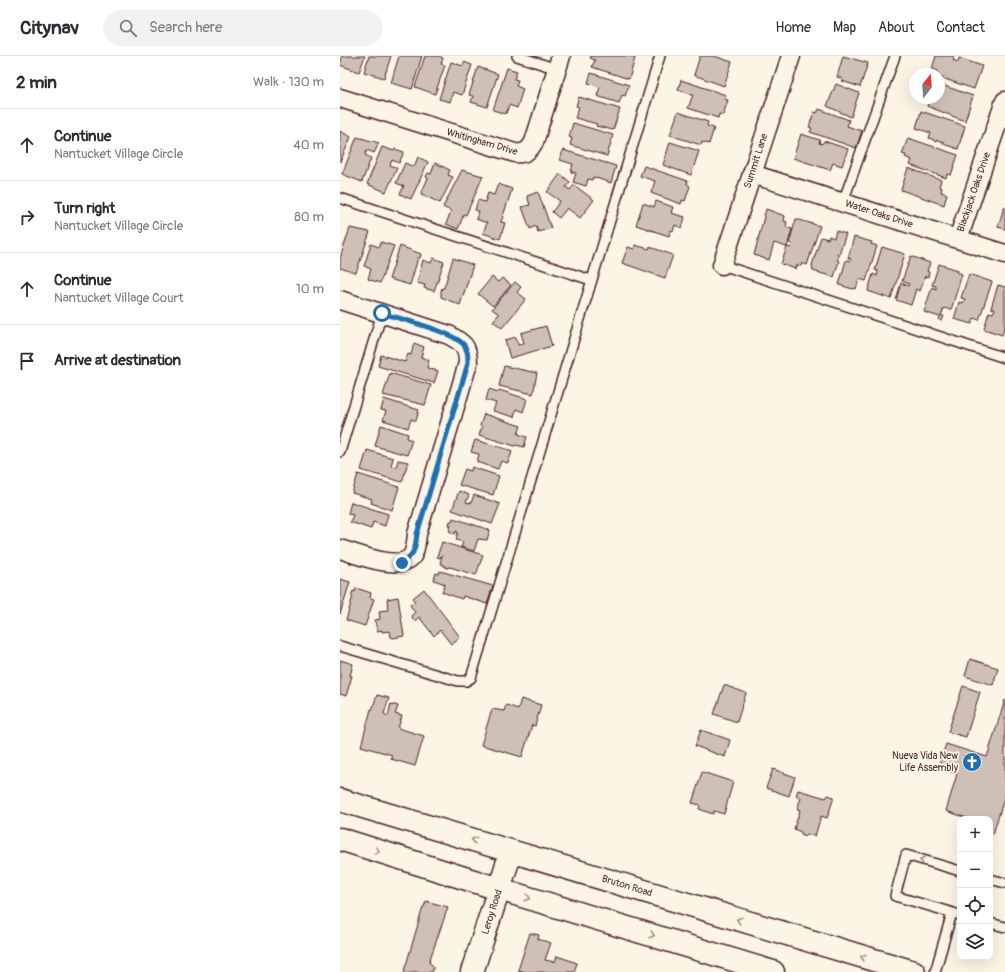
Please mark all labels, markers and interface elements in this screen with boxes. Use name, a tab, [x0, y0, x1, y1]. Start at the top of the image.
search box	[103, 10, 383, 46]
text: Citynav	[20, 16, 79, 40]
icon: search	[117, 17, 139, 39]
text: Search here	[149, 18, 222, 37]
text: Home	[776, 19, 811, 36]
text: Map	[833, 19, 856, 36]
text: About	[878, 19, 914, 36]
text: Contact	[936, 19, 985, 36]
north arrow	[909, 68, 945, 104]
text: 2 min	[16, 72, 57, 93]
text: Walk · 130 m	[253, 74, 324, 90]
street label: Whitingham Drive	[445, 126, 519, 158]
text: Continue	[54, 127, 112, 146]
street label: Summit Lane	[742, 132, 771, 190]
icon: ahead	[16, 134, 38, 156]
text: 40 m	[293, 137, 324, 153]
text: Nantucket Village Circle	[54, 146, 183, 162]
street label: Blackjack Oaks Drive	[955, 151, 993, 233]
street label: Water Oaks Drive	[844, 197, 915, 231]
text: Turn right	[54, 199, 115, 218]
icon: right	[16, 206, 38, 228]
text: 80 m	[294, 209, 324, 225]
text: Nantucket Village Circle	[54, 218, 183, 234]
text: Continue	[54, 271, 112, 290]
icon: ahead	[16, 278, 38, 300]
text: 10 m	[296, 281, 324, 297]
text: Nantucket Village Court	[54, 290, 183, 306]
route start	[373, 304, 391, 322]
icon: arrive	[16, 350, 38, 372]
text: Arrive at destination	[54, 351, 181, 370]
route end	[393, 554, 411, 572]
place label: Nueva Vida New Life Assembly	[892, 750, 959, 774]
church icon: Nueva Vida New Life Assembly	[961, 751, 983, 773]
map controls	[957, 816, 993, 960]
button: +	[957, 816, 993, 852]
one-way arrow	[470, 836, 477, 845]
one-way arrow	[374, 846, 381, 855]
button: −	[957, 852, 993, 888]
one-way arrow	[919, 856, 926, 865]
street label: Bruton Road	[600, 873, 654, 899]
street label: Leroy Road	[479, 888, 505, 936]
button: locate	[957, 888, 993, 924]
one-way arrow	[524, 893, 531, 902]
one-way arrow	[736, 916, 743, 925]
button: layers	[957, 924, 993, 960]
one-way arrow	[649, 930, 656, 939]
one-way arrow	[860, 953, 867, 962]

